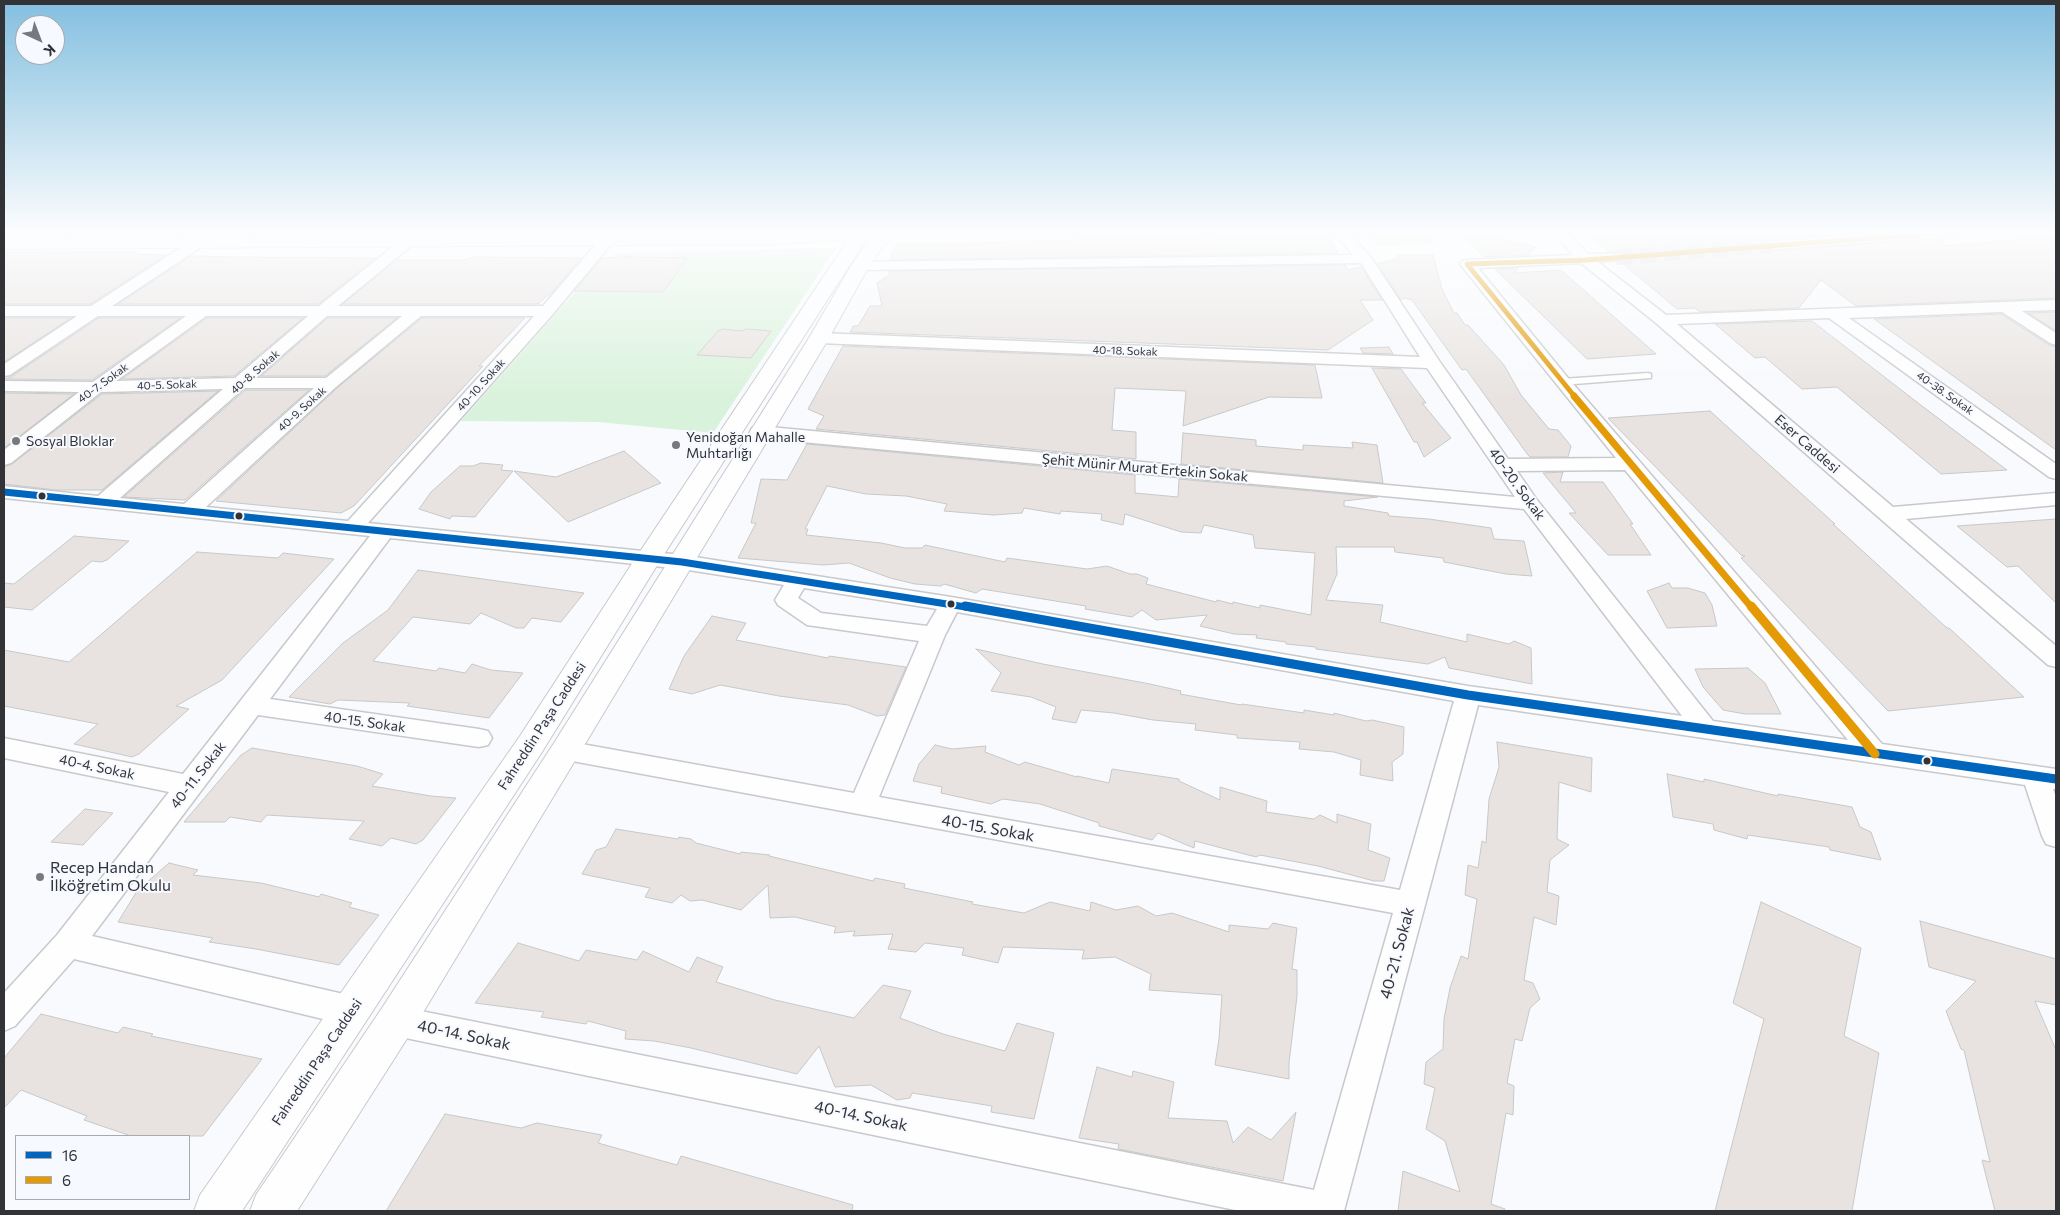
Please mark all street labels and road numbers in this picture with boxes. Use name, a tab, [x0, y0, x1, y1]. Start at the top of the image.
street label: 40-18. Sokak	[1092, 343, 1158, 359]
street label: 40-8. Sokak	[228, 347, 282, 397]
street label: 40-10. Sokak	[454, 356, 508, 414]
street label: 40-7. Sokak	[75, 360, 131, 406]
street label: 40-38. Sokak	[1914, 368, 1976, 418]
street label: 40-5. Sokak	[137, 377, 197, 393]
street label: 40-9. Sokak	[275, 384, 329, 434]
street label: Eser Caddesi	[1771, 411, 1843, 477]
street label: 40-20. Sokak	[1485, 445, 1549, 523]
street label: Şehit Münir Murat Ertekin Sokak	[1041, 451, 1249, 485]
street label: Fahreddin Paşa Caddesi	[494, 659, 590, 793]
street label: 40-15. Sokak	[323, 708, 407, 736]
street label: 40-11. Sokak	[167, 738, 229, 812]
street label: 40-4. Sokak	[58, 751, 136, 783]
street label: 40-15. Sokak	[940, 810, 1036, 846]
street label: 40-21. Sokak	[1376, 905, 1418, 1001]
street label: Fahreddin Paşa Caddesi	[268, 995, 366, 1129]
street label: 40-14. Sokak	[416, 1016, 512, 1054]
street label: 40-14. Sokak	[813, 1097, 909, 1135]

